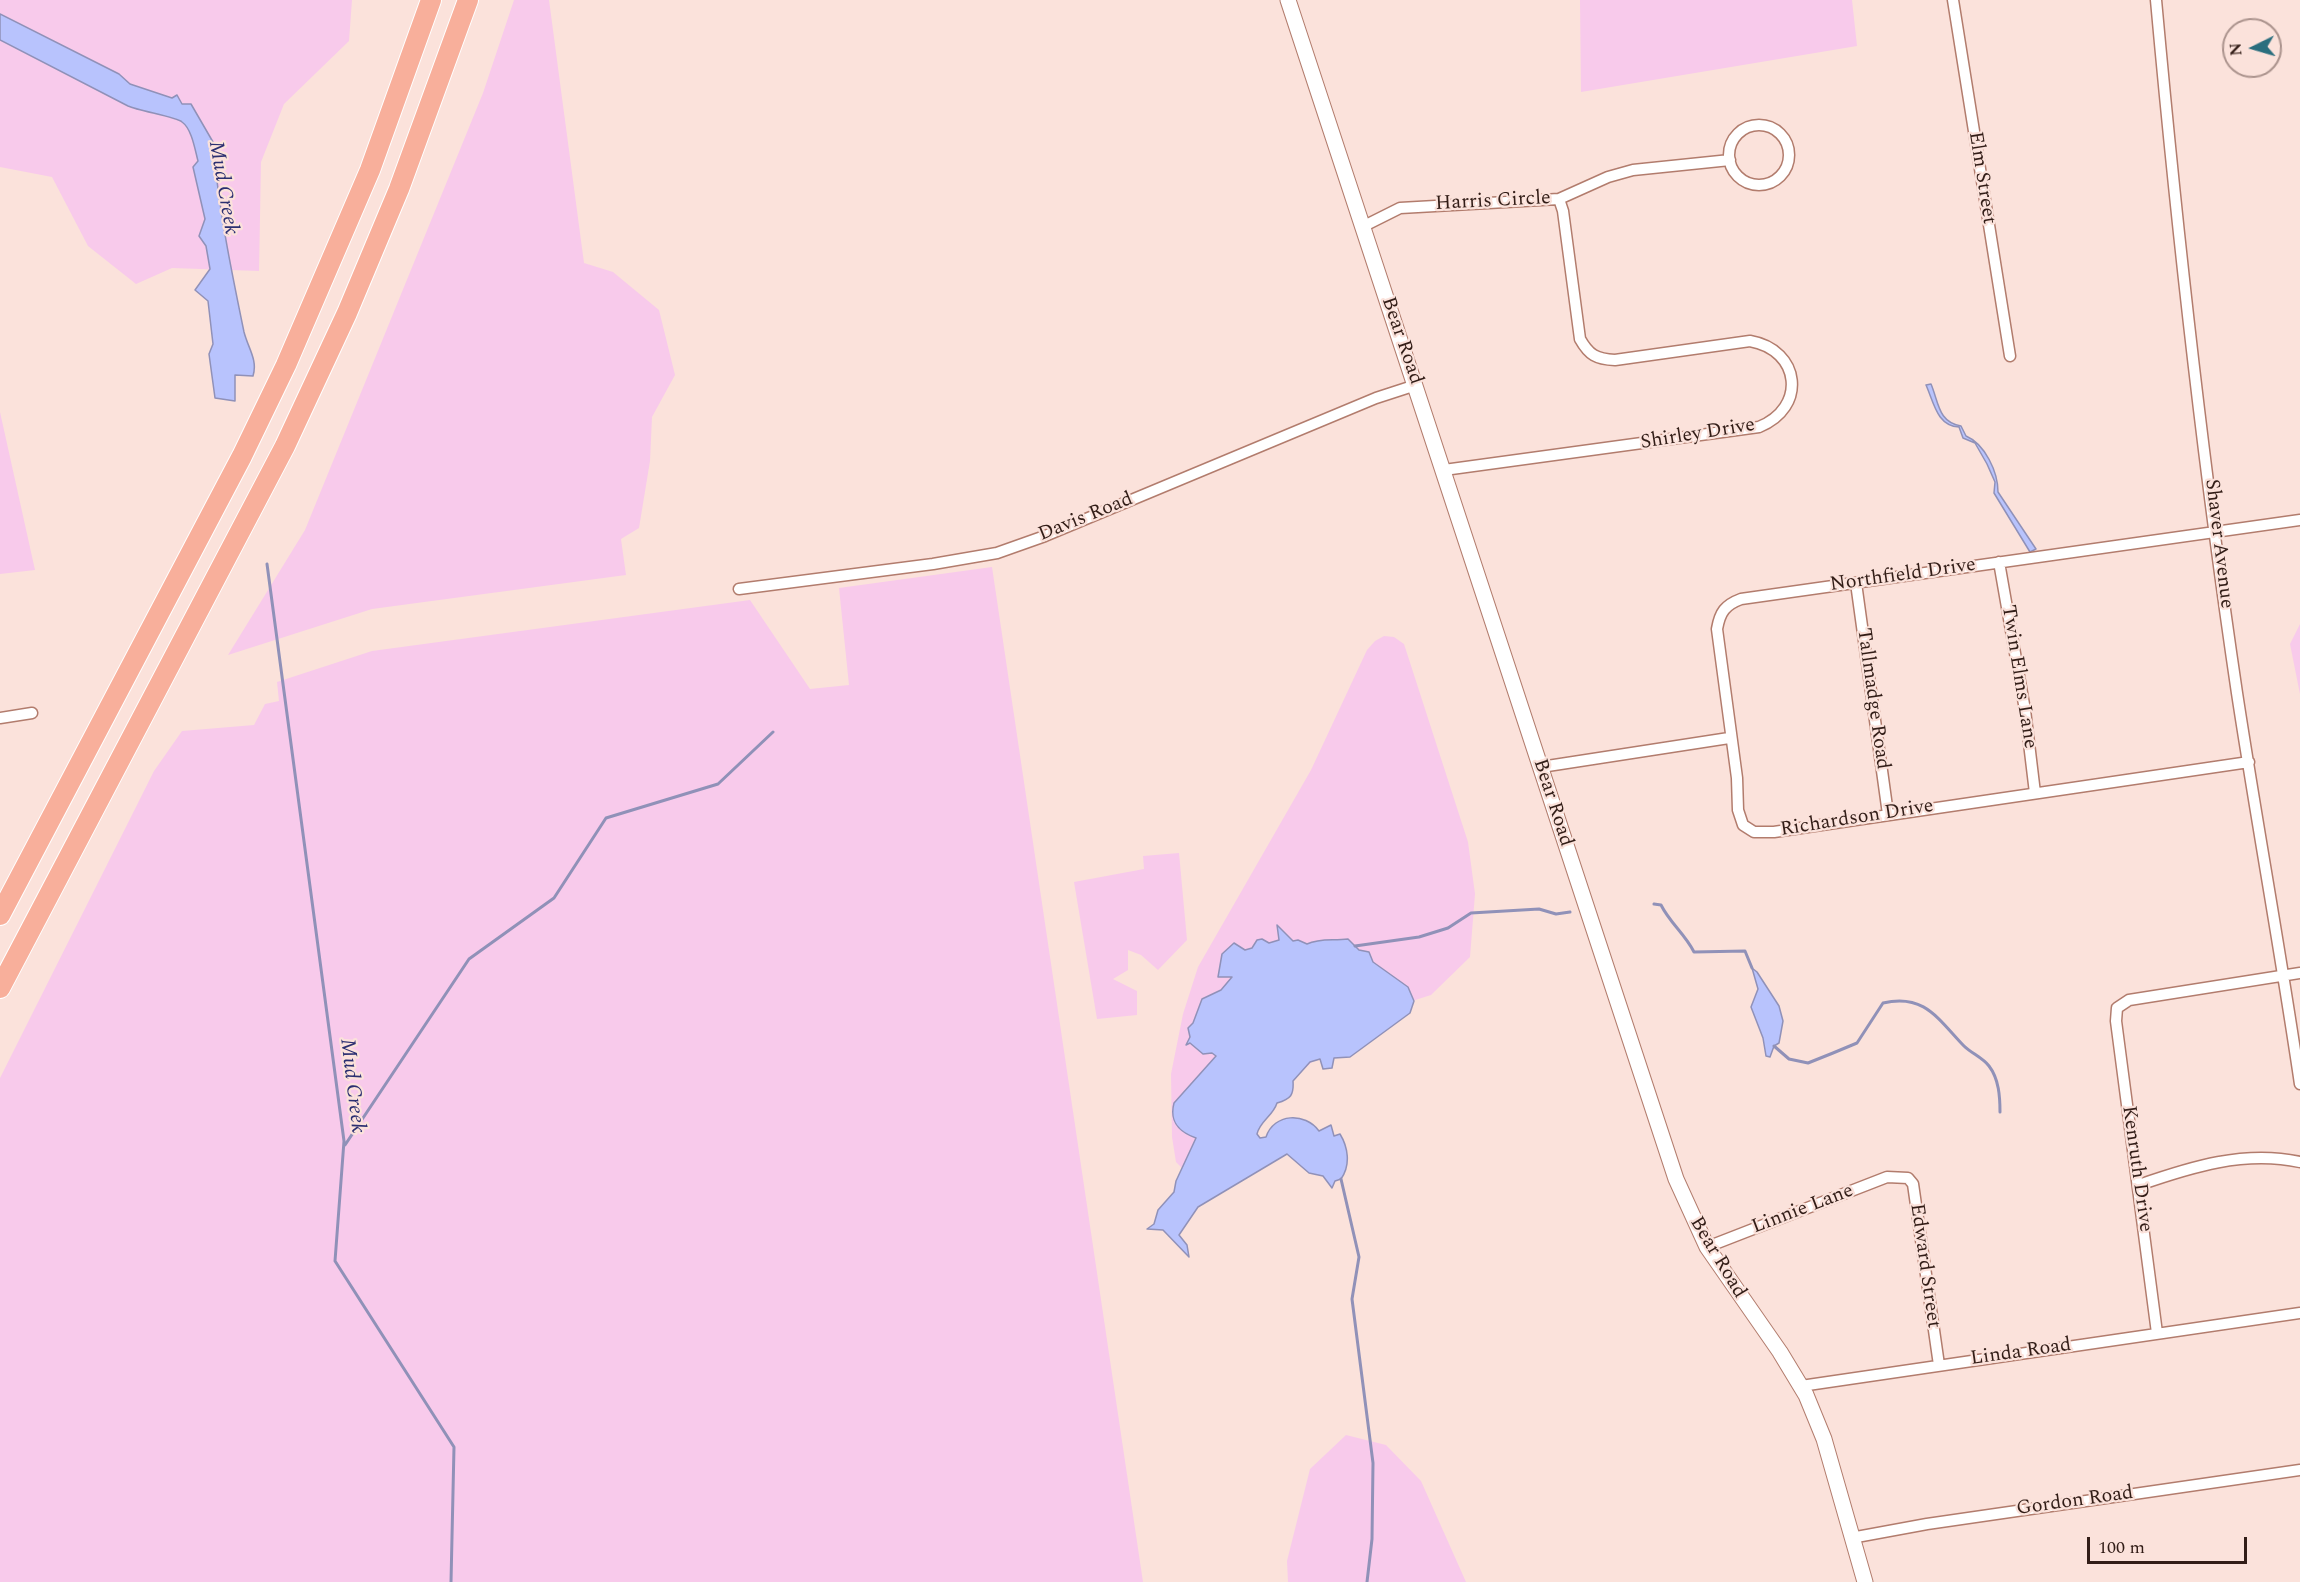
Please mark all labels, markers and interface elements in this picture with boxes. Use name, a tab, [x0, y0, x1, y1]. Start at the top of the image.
north arrow	[2222, 18, 2282, 78]
text: N	[2224, 42, 2249, 57]
street label: Elm Street	[1962, 130, 2000, 226]
water label: Mud Creek	[201, 139, 243, 237]
street label: Harris Circle	[1435, 187, 1551, 217]
street label: Bear Road	[1375, 294, 1427, 388]
street label: Shirley Drive	[1639, 414, 1757, 456]
street label: Shaver Avenue	[2198, 478, 2238, 610]
street label: Davis Road	[1035, 488, 1137, 548]
street label: Northfield Drive	[1828, 554, 1978, 598]
street label: Twin Elms Lane	[1995, 604, 2041, 750]
street label: Tallmadge Road	[1850, 627, 1894, 771]
street label: Bear Road	[1527, 756, 1577, 850]
street label: Richardson Drive	[1779, 795, 1935, 843]
water label: Mud Creek	[333, 1037, 369, 1135]
street label: Kenruth Drive	[2115, 1104, 2157, 1234]
street label: Linnie Lane	[1749, 1180, 1857, 1240]
street label: Edward Street	[1903, 1202, 1945, 1330]
street label: Bear Road	[1683, 1213, 1751, 1303]
street label: Linda Road	[1969, 1334, 2073, 1372]
street label: Gordon Road	[2015, 1482, 2135, 1522]
scale bar	[2090, 1525, 2250, 1563]
text: 100 m	[2098, 1534, 2145, 1561]

